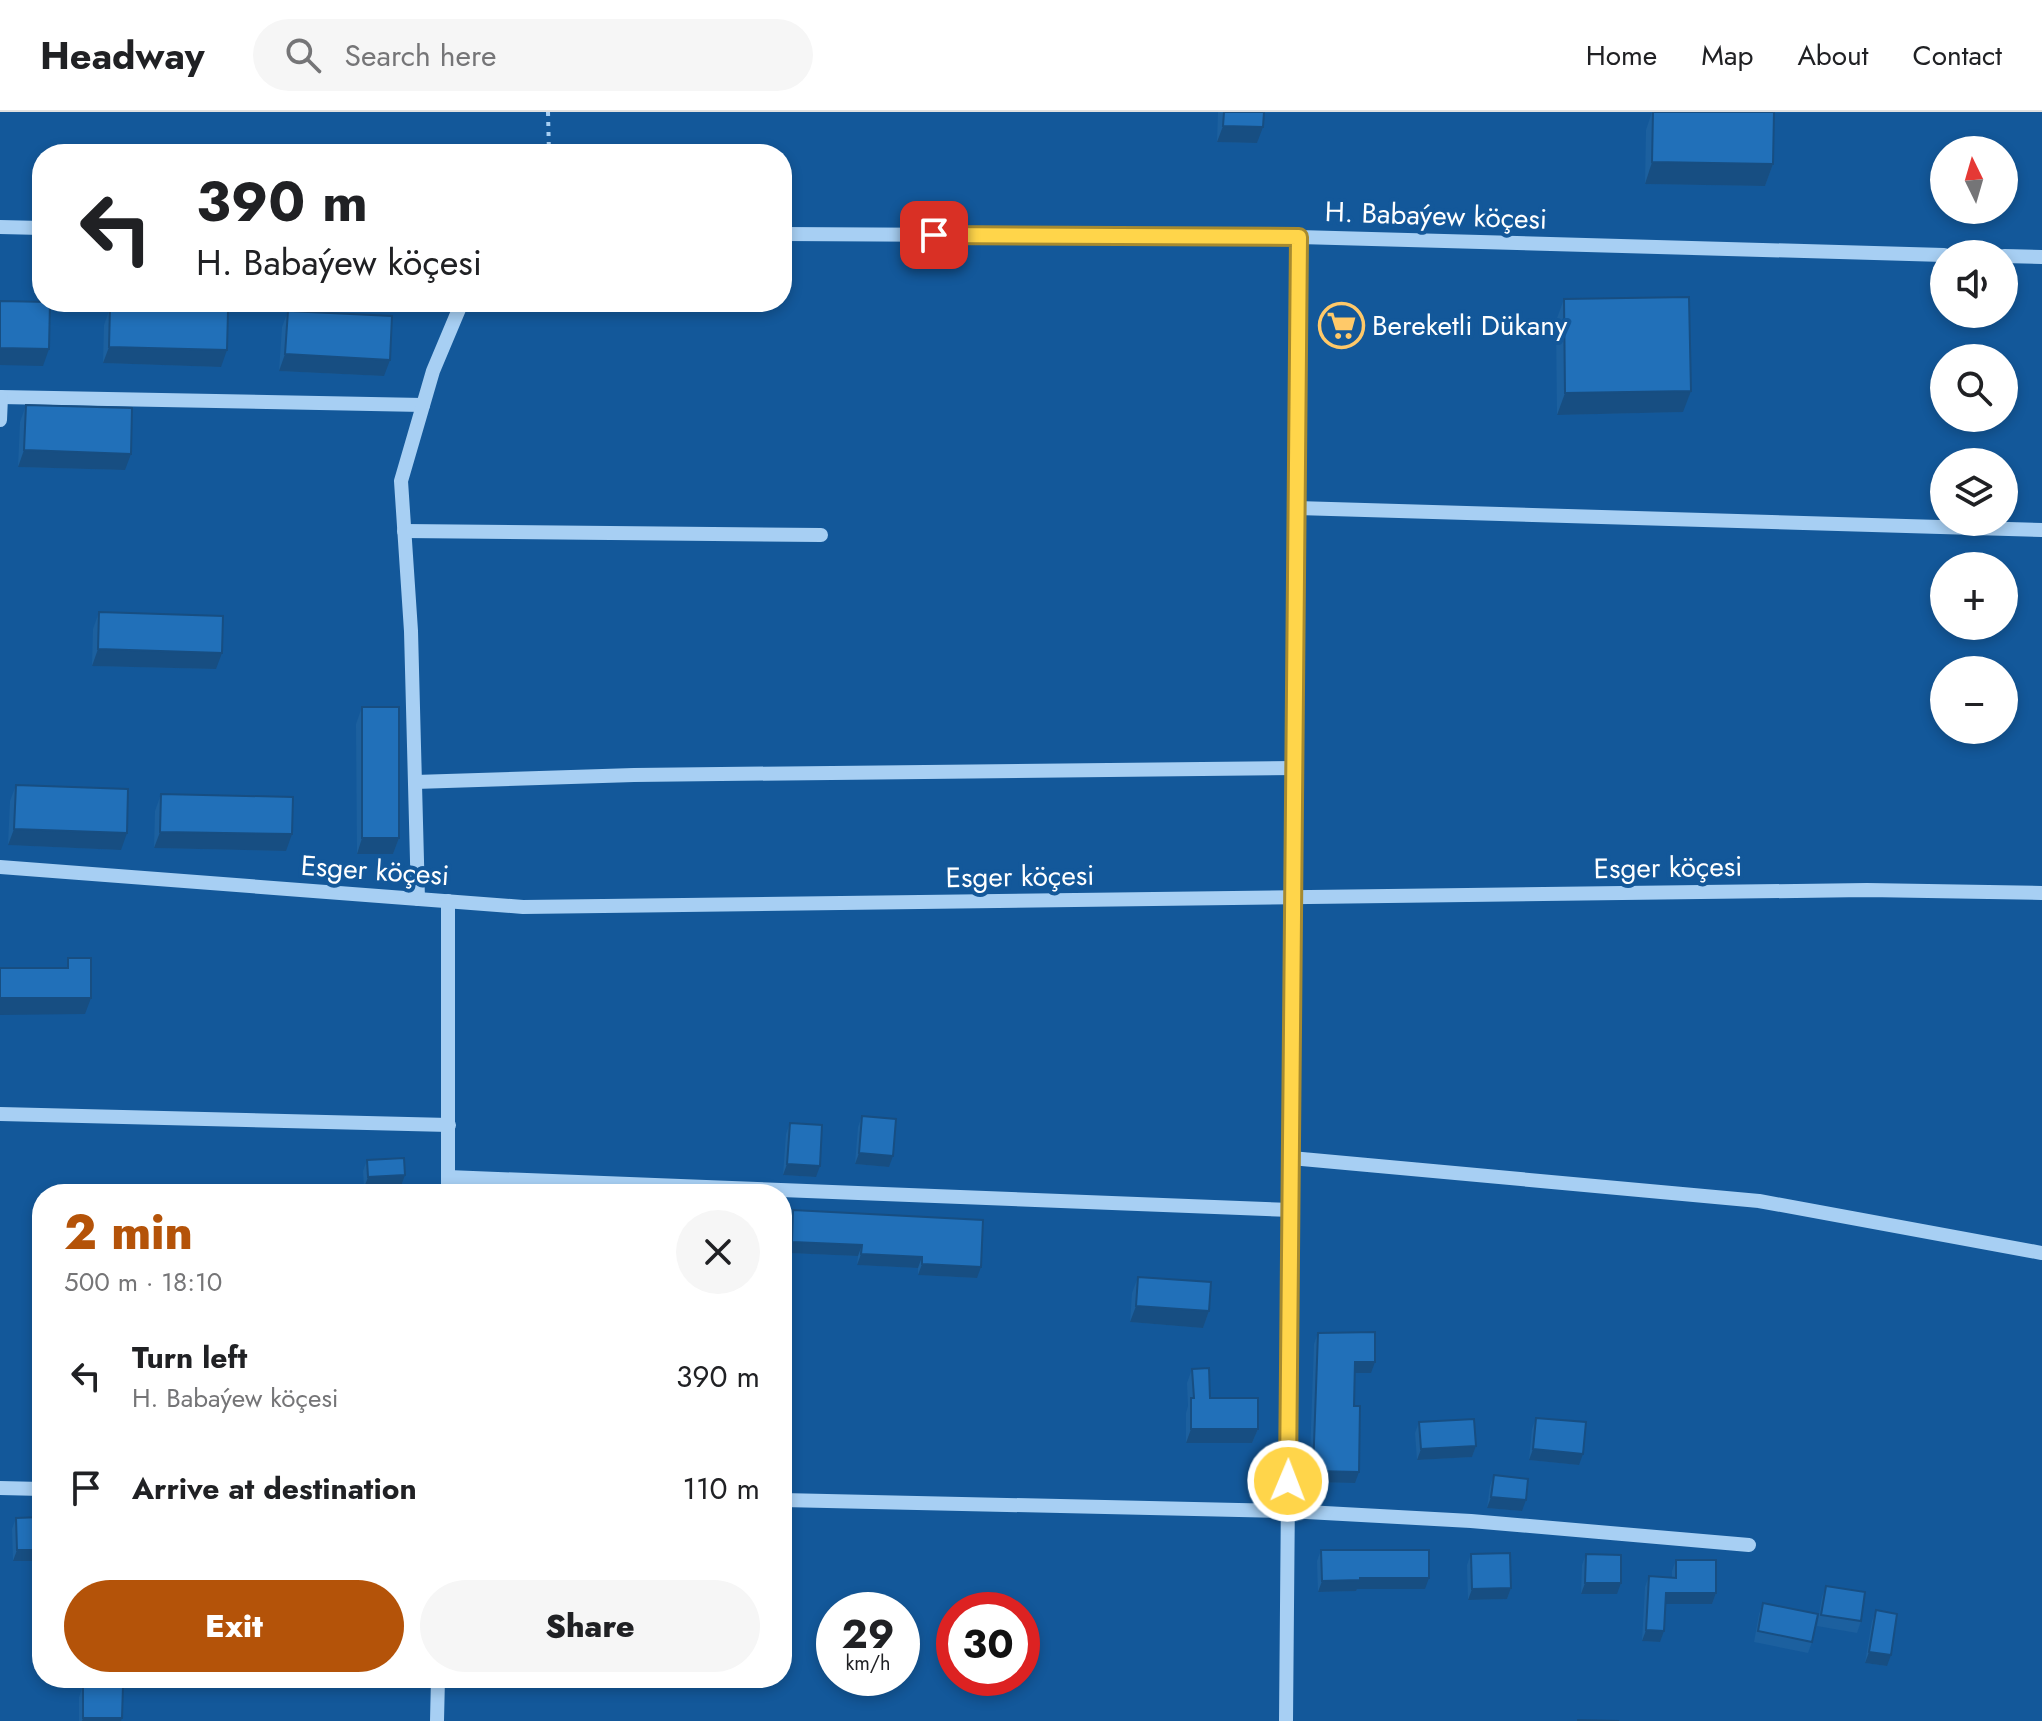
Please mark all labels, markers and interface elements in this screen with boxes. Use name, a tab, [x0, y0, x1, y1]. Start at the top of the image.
search box	[253, 19, 813, 91]
text: Headway	[40, 28, 205, 83]
icon: search	[281, 33, 325, 77]
text: Search here	[345, 34, 496, 77]
text: Home	[1586, 35, 1657, 76]
text: Map	[1701, 35, 1753, 76]
text: About	[1797, 35, 1869, 76]
text: Contact	[1913, 35, 2002, 76]
north arrow	[1930, 136, 2018, 224]
map controls	[1930, 136, 2018, 744]
text: 390 m	[196, 161, 368, 242]
icon: left	[64, 176, 168, 280]
street label: H. Babaýew köçesi	[1324, 191, 1548, 240]
pin	[900, 201, 968, 269]
icon: arrive	[912, 213, 956, 257]
text: H. Babaýew köçesi	[196, 236, 482, 288]
button: sound	[1930, 240, 2018, 328]
supermarket icon: Bereketli Dükany	[1317, 301, 1365, 349]
place label: Bereketli Dükany	[1372, 305, 1568, 346]
button: search	[1930, 344, 2018, 432]
button: layers	[1930, 448, 2018, 536]
button: +	[1930, 552, 2018, 640]
button: −	[1930, 656, 2018, 744]
street label: Esger köçesi	[299, 845, 451, 896]
street label: Esger köçesi	[1593, 846, 1743, 889]
street label: Esger köçesi	[945, 855, 1095, 898]
text: 2 min	[64, 1198, 193, 1267]
button: close	[676, 1210, 760, 1294]
text: 500 m · 18:10	[64, 1263, 222, 1301]
text: Turn left	[132, 1336, 247, 1379]
icon: left	[64, 1354, 108, 1398]
text: 390 m	[676, 1355, 760, 1398]
text: H. Babaýew köçesi	[132, 1379, 339, 1417]
position arrow	[1246, 1439, 1330, 1523]
icon: arrive	[64, 1466, 108, 1510]
text: Arrive at destination	[132, 1467, 417, 1510]
text: 110 m	[683, 1467, 760, 1510]
button: Exit	[64, 1580, 404, 1672]
button: Share	[420, 1580, 760, 1672]
speed limit sign: 30	[936, 1592, 1040, 1696]
text: 29	[842, 1605, 895, 1663]
text: km/h	[845, 1649, 891, 1678]

